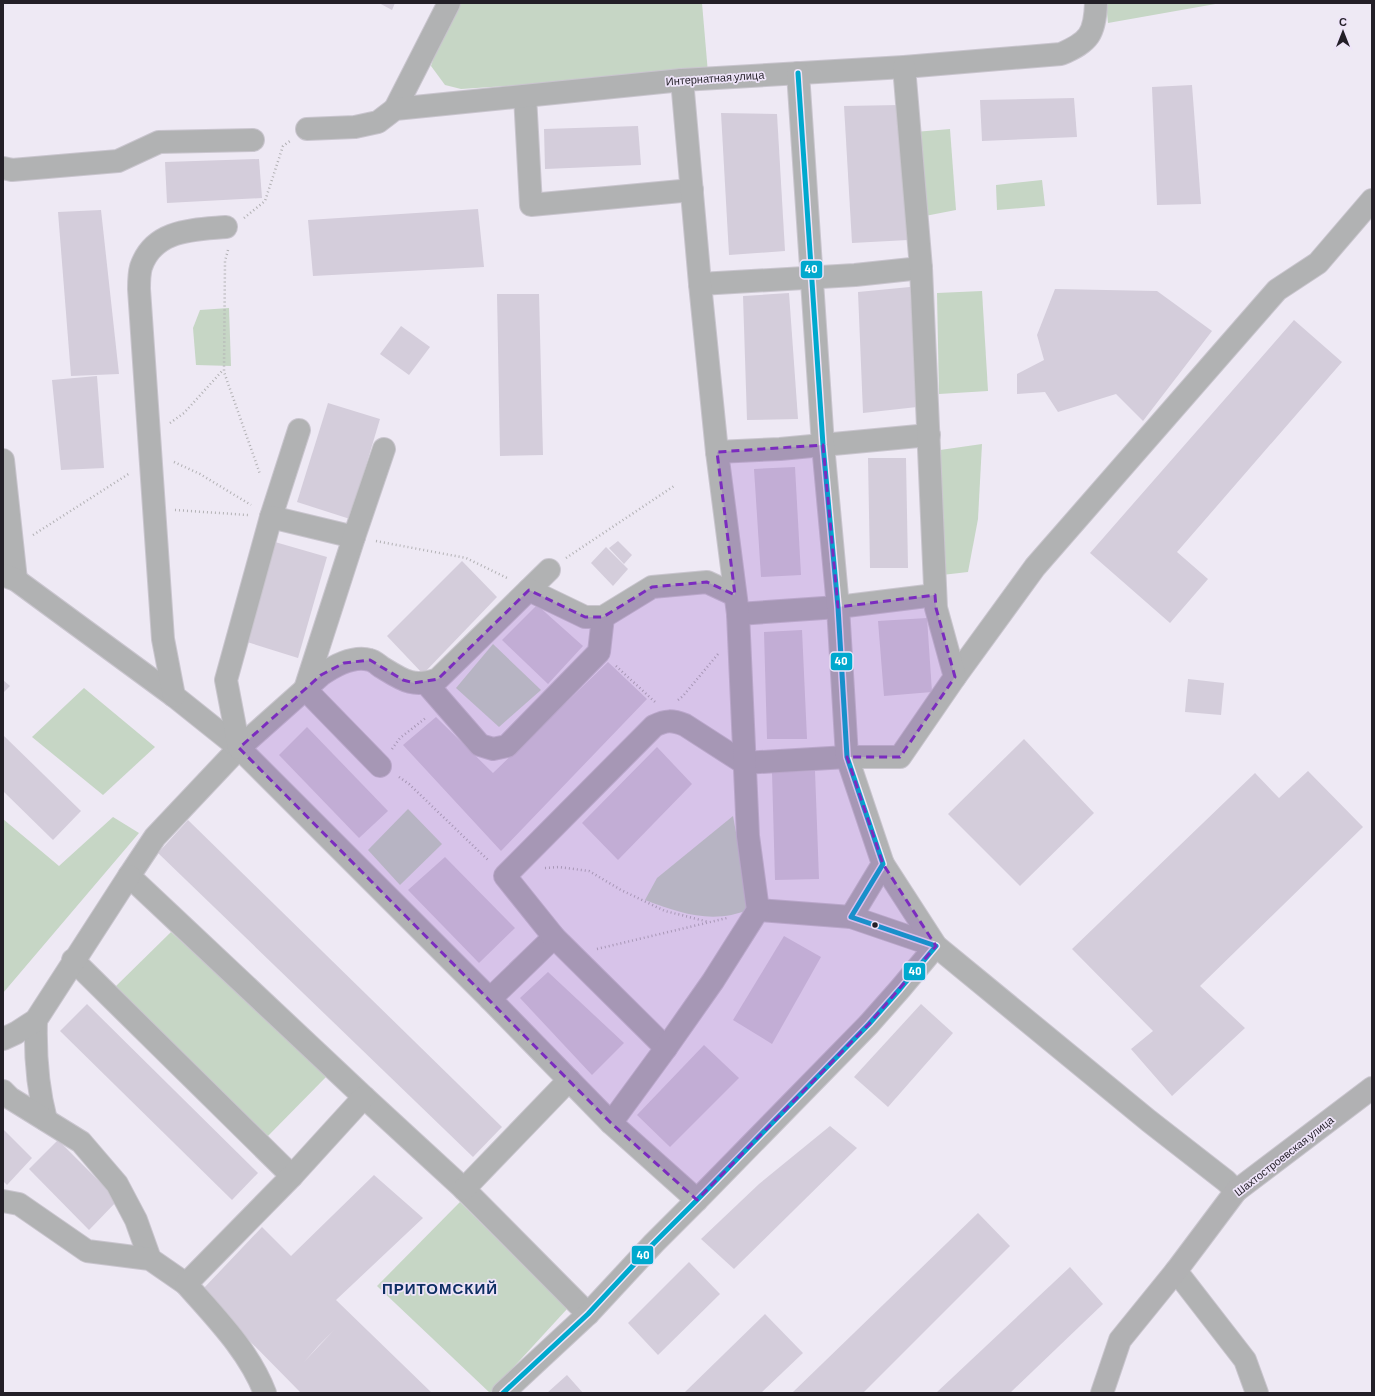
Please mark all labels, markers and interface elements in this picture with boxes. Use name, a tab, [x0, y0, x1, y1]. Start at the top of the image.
north arrow	[1323, 12, 1363, 52]
text: С	[1339, 15, 1347, 28]
street label: Интернатная улица	[665, 68, 766, 87]
line badge: 40	[800, 260, 823, 279]
text: 40	[805, 262, 817, 275]
line badge: 40	[830, 652, 853, 671]
text: 40	[835, 654, 847, 667]
unlabelled marker	[870, 920, 880, 930]
line badge: 40	[903, 962, 926, 981]
text: 40	[909, 964, 921, 977]
street label: Шахтостроевская улица	[1232, 1112, 1337, 1198]
line badge: 40	[631, 1245, 654, 1265]
text: 40	[637, 1248, 649, 1261]
district label: ПРИТОМСКИЙ	[382, 1279, 498, 1297]

